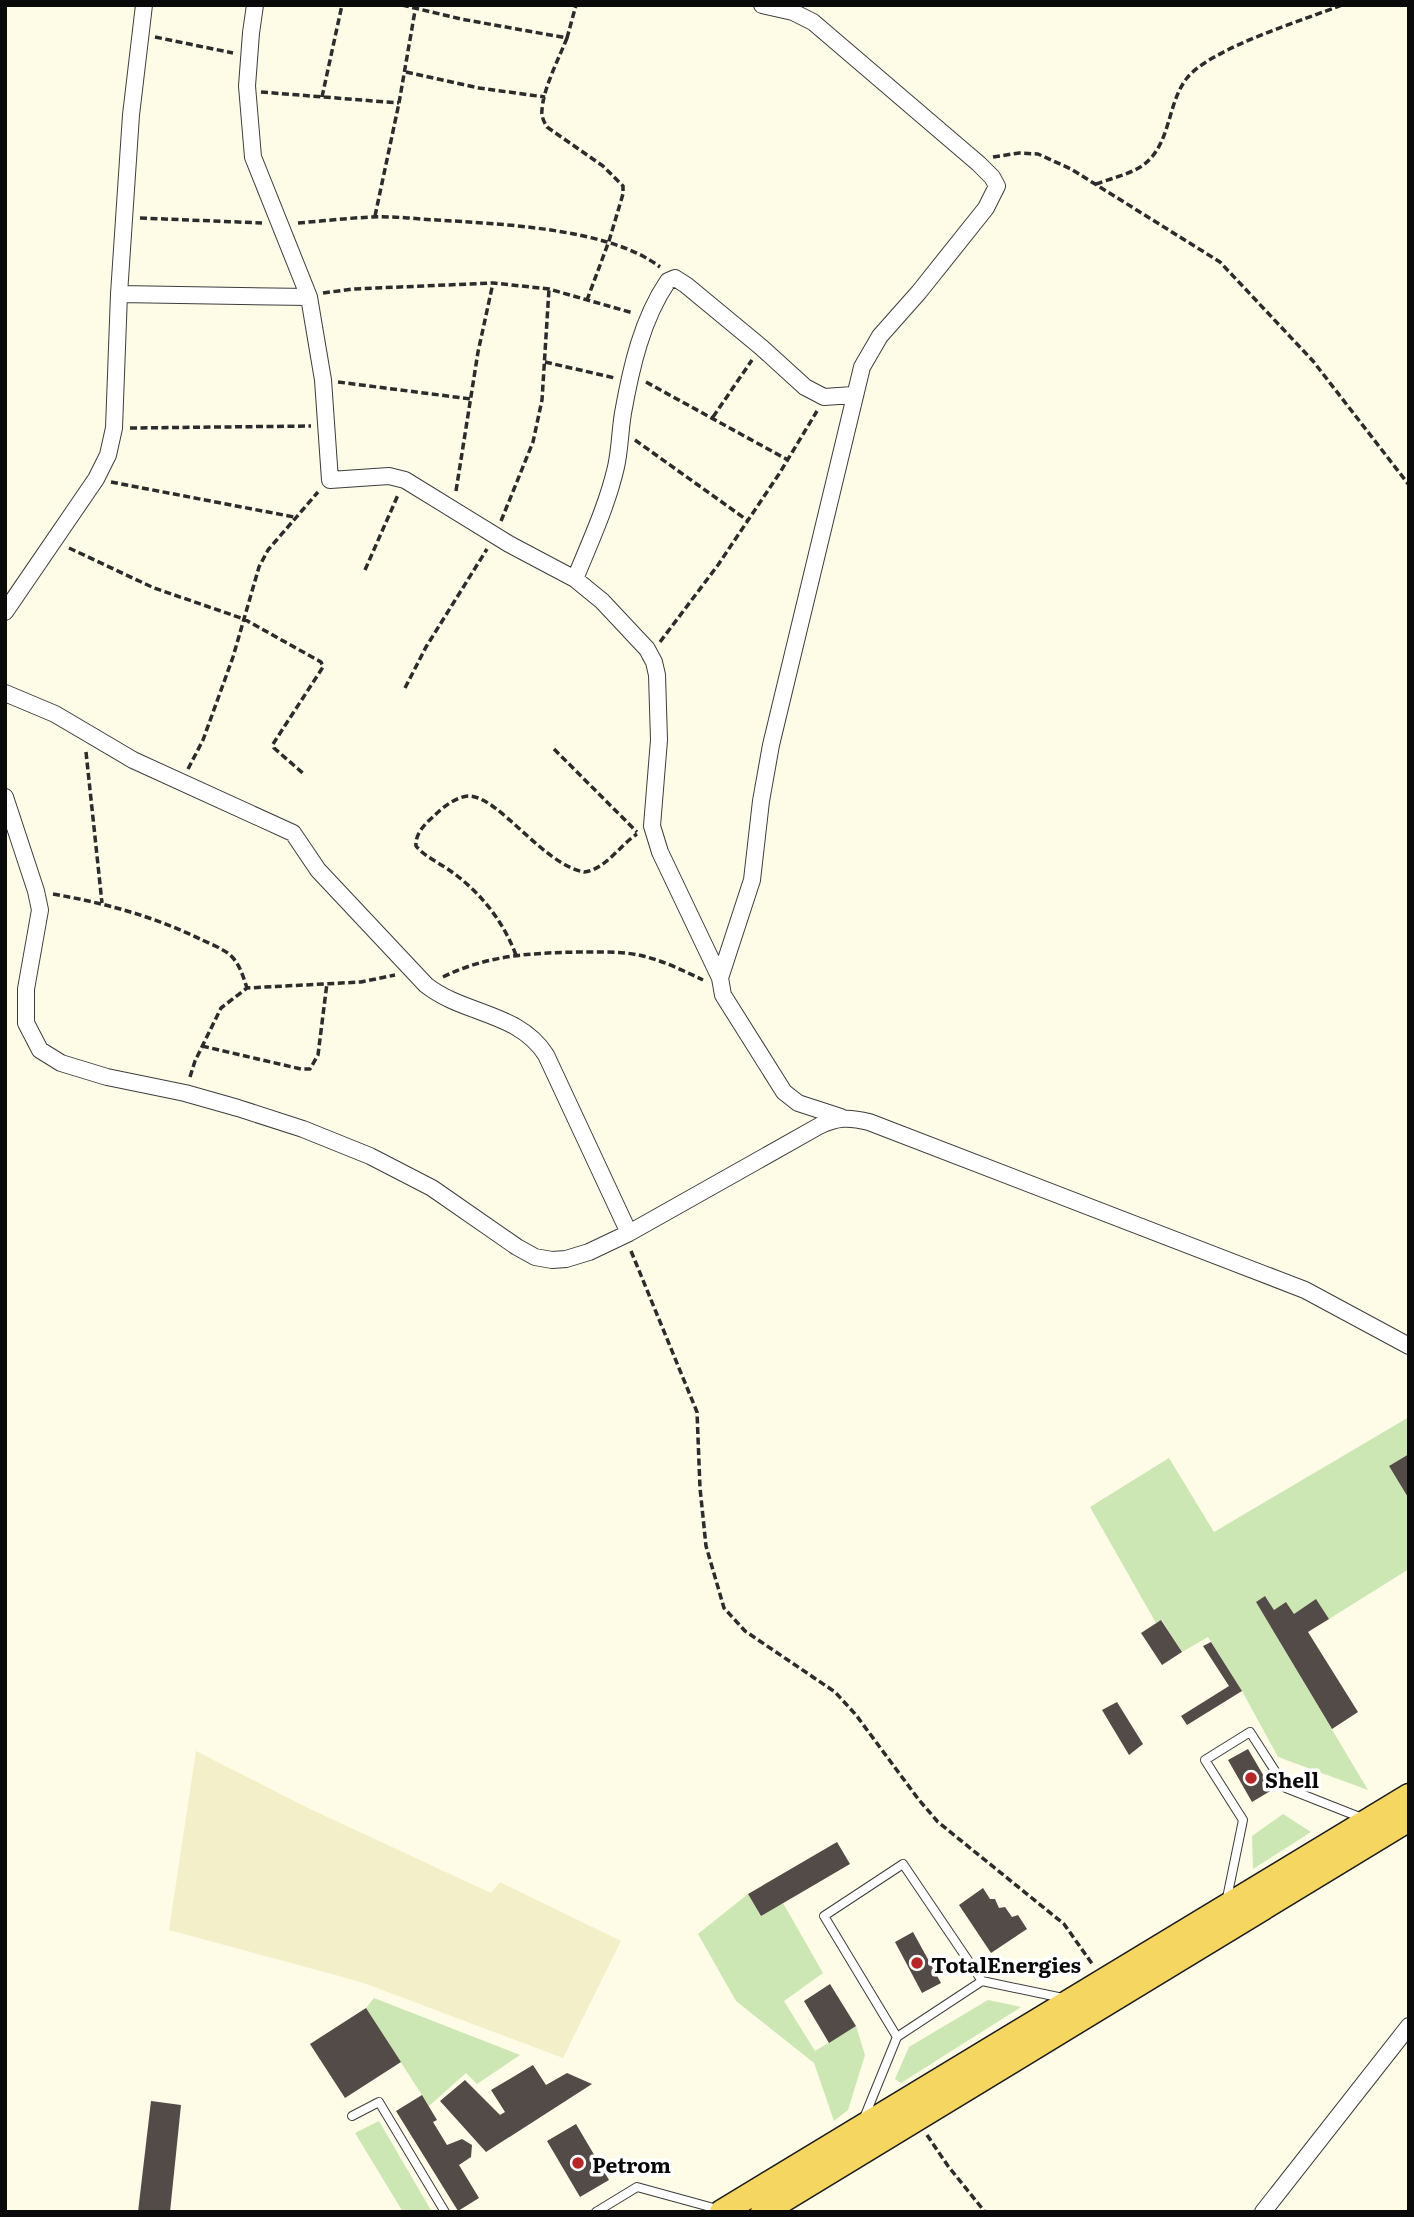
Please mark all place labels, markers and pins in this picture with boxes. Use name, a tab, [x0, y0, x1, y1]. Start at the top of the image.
place label: Shell	[1265, 1763, 1320, 1794]
marker: Shell	[1243, 1770, 1259, 1786]
place label: TotalEnergies	[931, 1948, 1081, 1979]
marker: TotalEnergies	[909, 1955, 925, 1971]
place label: Petrom	[592, 2148, 671, 2179]
marker: Petrom	[570, 2155, 586, 2171]

